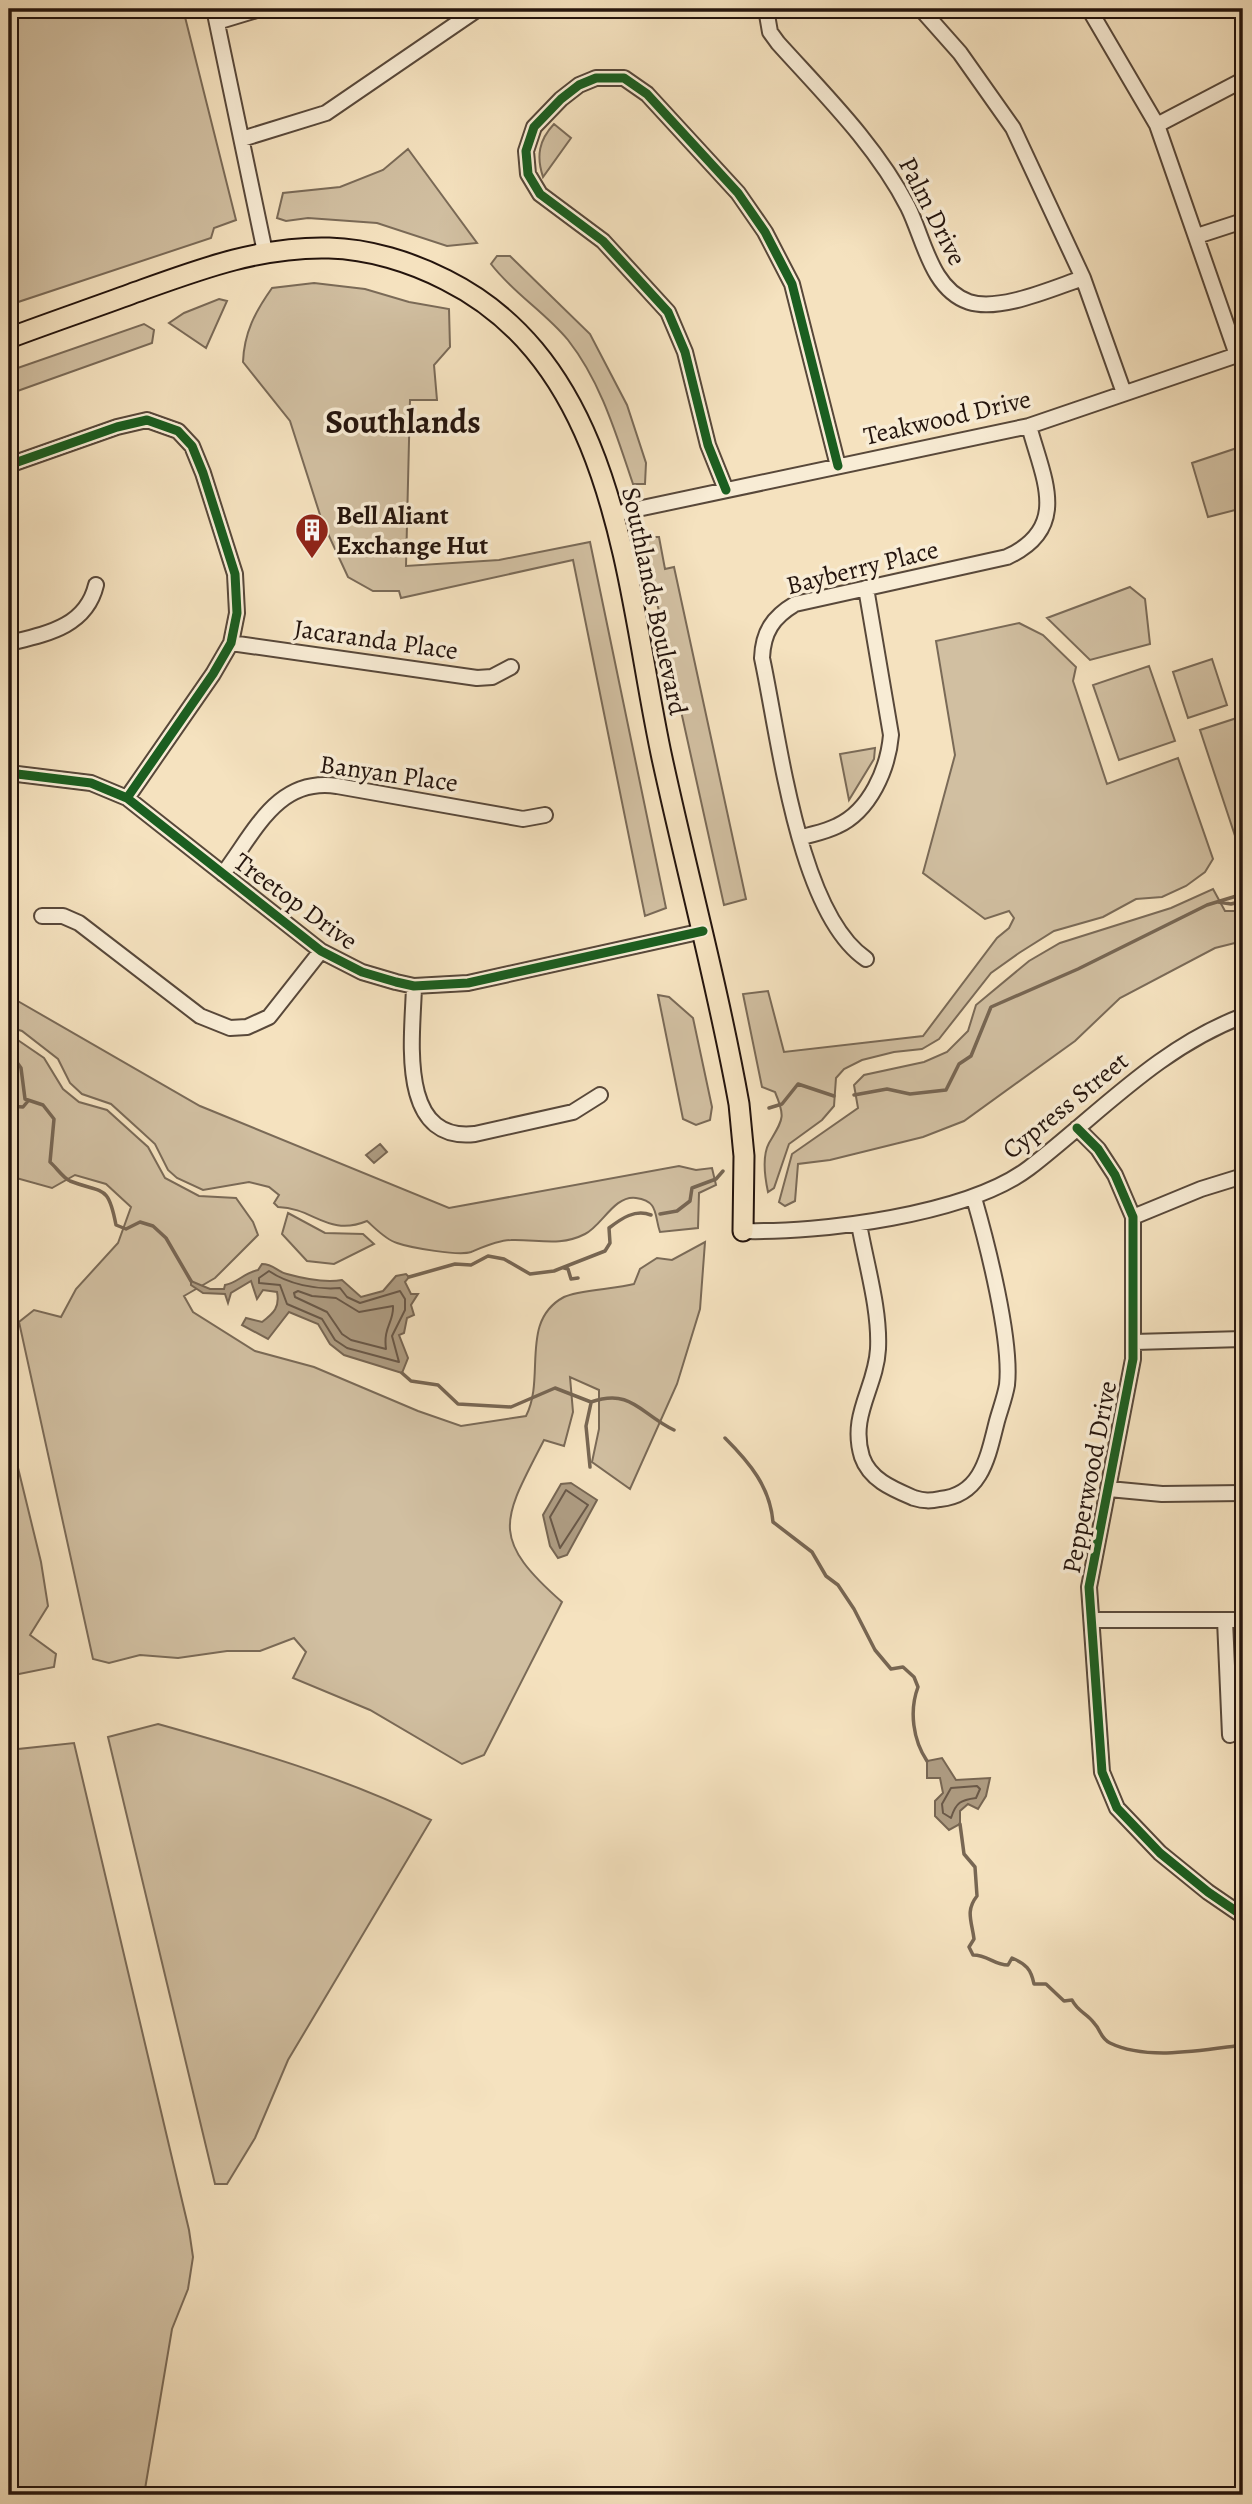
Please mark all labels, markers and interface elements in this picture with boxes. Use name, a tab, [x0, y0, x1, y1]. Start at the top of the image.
street label: Palm Drive	[890, 151, 975, 271]
street label: Teakwood Drive	[860, 381, 1034, 454]
district label: Southlands	[325, 399, 481, 444]
street label: Southlands Boulevard	[613, 484, 696, 718]
place label: Bell Aliant Exchange Hut	[336, 498, 488, 563]
building icon: Bell Aliant Exchange Hut	[293, 511, 331, 560]
street label: Bayberry Place	[782, 532, 942, 603]
street label: Jacaranda Place	[292, 611, 460, 668]
street label: Banyan Place	[318, 746, 460, 801]
street label: Treetop Drive	[227, 845, 365, 958]
street label: Cypress Street	[995, 1043, 1136, 1167]
street label: Pepperwood Drive	[1054, 1378, 1125, 1576]

